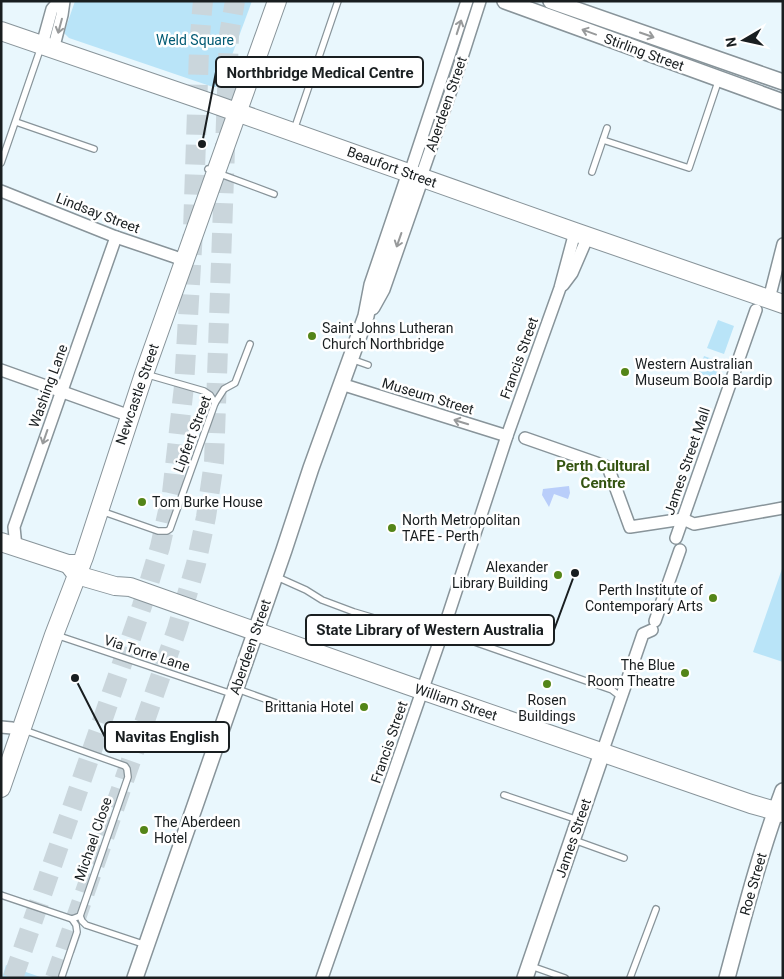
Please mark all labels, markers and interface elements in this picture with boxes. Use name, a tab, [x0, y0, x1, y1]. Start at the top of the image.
north arrow	[719, 15, 769, 65]
one-way arrow	[54, 17, 64, 33]
one-way arrow	[455, 19, 464, 35]
one-way arrow	[581, 27, 597, 36]
street label: Stirling Street	[602, 30, 687, 74]
one-way arrow	[639, 31, 654, 40]
park label: Weld Square	[156, 32, 234, 48]
text: N	[722, 36, 740, 48]
street label: Aberdeen Street	[422, 54, 470, 154]
callout: Northbridge Medical Centre	[216, 57, 423, 87]
text: Northbridge Medical Centre	[226, 64, 414, 82]
street label: Beaufort Street	[345, 143, 439, 191]
street label: Lindsay Street	[54, 190, 142, 236]
one-way arrow	[394, 231, 403, 247]
street label: Francis Street	[497, 315, 541, 401]
place label: Saint Johns Lutheran Church Northbridge	[322, 320, 453, 352]
marker: Saint Johns Lutheran Church Northbridge	[306, 330, 318, 342]
street label: Newcastle Street	[112, 341, 162, 447]
street label: Washing Lane	[26, 342, 70, 430]
place label: Western Australian Museum Boola Bardip	[635, 356, 772, 388]
marker: Western Australian Museum Boola Bardip	[619, 366, 631, 378]
street label: Museum Street	[380, 374, 476, 418]
street label: Lipfert Street	[170, 393, 214, 475]
street label: James Street Mall	[661, 405, 713, 517]
one-way arrow	[453, 416, 469, 426]
one-way arrow	[40, 429, 49, 444]
district label: Perth Cultural Centre	[556, 457, 650, 492]
place label: Tom Burke House	[152, 494, 263, 510]
marker: Tom Burke House	[136, 496, 148, 508]
place label: North Metropolitan TAFE - Perth	[402, 512, 520, 544]
marker: North Metropolitan TAFE - Perth	[386, 522, 398, 534]
place label: Alexander Library Building	[452, 559, 548, 591]
marker: Alexander Library Building	[552, 569, 564, 581]
place label: Perth Institute of Contemporary Arts	[585, 582, 703, 614]
marker: Perth Institute of Contemporary Arts	[707, 592, 719, 604]
street label: Aberdeen Street	[226, 597, 274, 697]
callout: State Library of Western Australia	[306, 615, 554, 645]
text: State Library of Western Australia	[316, 621, 544, 639]
street label: Via Torre Lane	[102, 632, 192, 674]
place label: The Blue Room Theatre	[587, 657, 675, 689]
marker: The Blue Room Theatre	[679, 667, 691, 679]
marker: Rosen Buildings	[541, 678, 553, 690]
street label: William Street	[413, 680, 500, 724]
place label: Rosen Buildings	[518, 692, 576, 724]
street label: Francis Street	[367, 698, 411, 785]
place label: Brittania Hotel	[265, 699, 354, 715]
marker: Brittania Hotel	[358, 701, 370, 713]
callout: Navitas English	[105, 722, 229, 752]
text: Navitas English	[115, 728, 219, 746]
street label: Michael Close	[71, 795, 115, 883]
street label: James Street	[552, 796, 594, 880]
place label: The Aberdeen Hotel	[154, 814, 240, 846]
marker: The Aberdeen Hotel	[138, 824, 150, 836]
street label: Roe Street	[736, 850, 770, 917]

